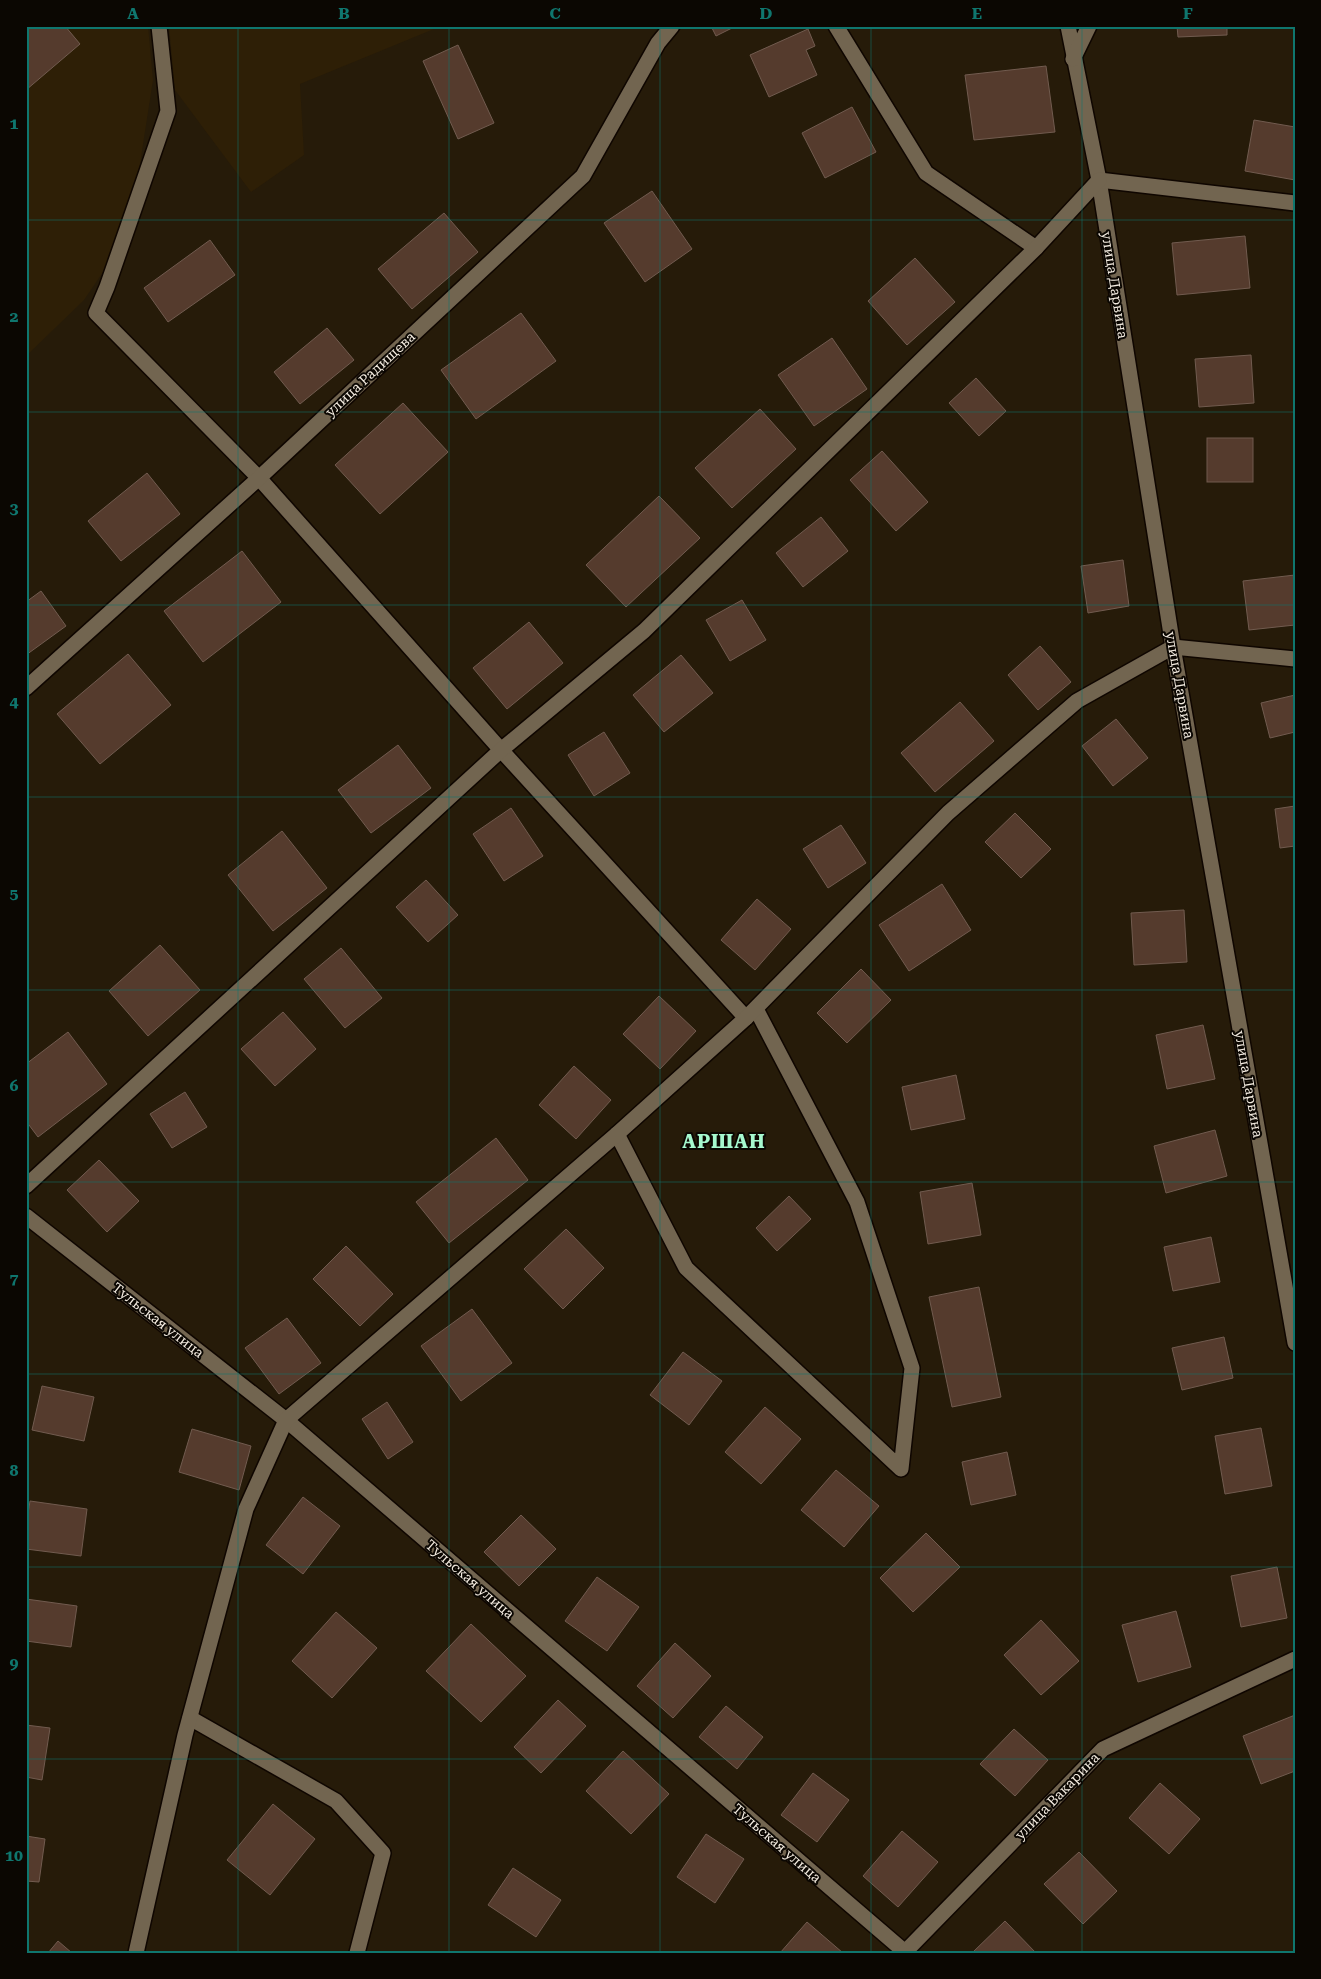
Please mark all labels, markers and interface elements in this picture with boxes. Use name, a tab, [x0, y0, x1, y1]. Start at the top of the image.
text: A	[127, 4, 139, 23]
text: B	[338, 4, 350, 23]
text: C	[549, 4, 561, 23]
text: D	[760, 4, 773, 23]
text: E	[972, 4, 982, 23]
text: F	[1183, 4, 1193, 23]
text: 1	[10, 114, 19, 133]
street label: улица Дарвина	[1099, 230, 1131, 340]
text: 2	[10, 307, 19, 326]
street label: улица Радищева	[322, 328, 418, 420]
text: 3	[10, 499, 19, 518]
street label: улица Дарвина	[1163, 630, 1197, 740]
text: 4	[10, 692, 19, 711]
text: 5	[10, 884, 19, 903]
street label: улица Дарвина	[1232, 1029, 1266, 1139]
text: 6	[10, 1076, 19, 1095]
district label: АРШАН	[682, 1130, 766, 1153]
text: 7	[10, 1269, 19, 1288]
street label: Тульская улица	[109, 1279, 207, 1361]
text: 8	[10, 1461, 19, 1480]
street label: Тульская улица	[423, 1536, 518, 1622]
text: 9	[10, 1654, 19, 1673]
street label: улица Вакарина	[1012, 1749, 1103, 1843]
street label: Тульская улица	[730, 1800, 825, 1886]
text: 10	[5, 1846, 23, 1865]

